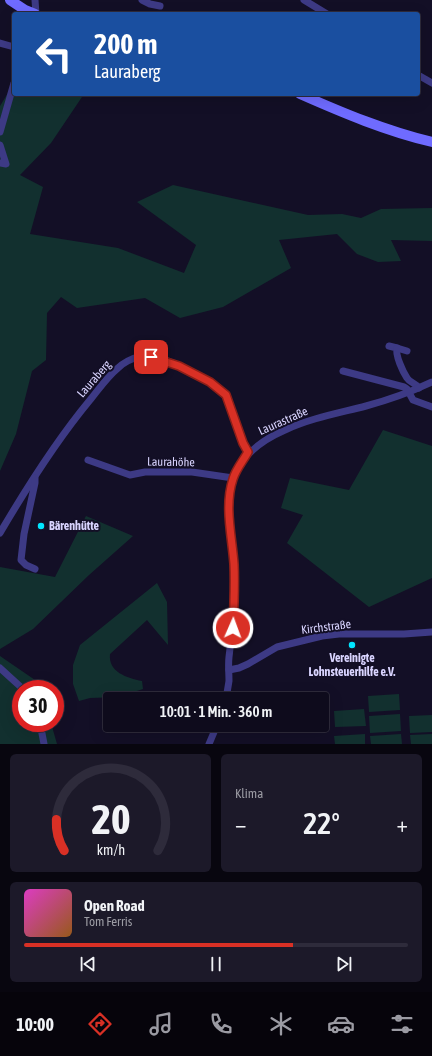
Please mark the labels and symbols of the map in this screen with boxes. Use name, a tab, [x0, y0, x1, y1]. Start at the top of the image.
pin	[134, 340, 168, 374]
street label: Lauraberg	[74, 357, 114, 400]
street label: Laurastraße	[256, 404, 310, 438]
street label: Laurahöhe	[147, 455, 195, 469]
place label: Bärenhütte	[49, 519, 99, 533]
marker: Bärenhütte	[36, 521, 46, 531]
position arrow	[212, 607, 254, 649]
street label: Kirchstraße	[300, 617, 352, 637]
marker: Vereinigte Lohnsteuerhilfe e.V.	[347, 640, 357, 650]
place label: Vereinigte Lohnsteuerhilfe e.V.	[308, 651, 396, 679]
speed limit sign: 30	[12, 680, 64, 732]

